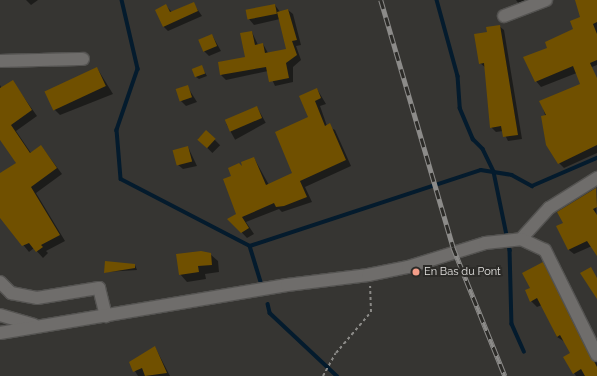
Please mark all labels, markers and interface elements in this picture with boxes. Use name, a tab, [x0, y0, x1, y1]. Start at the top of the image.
place label: En Bas du Pont	[424, 265, 501, 279]
marker: En Bas du Pont	[411, 267, 421, 277]

